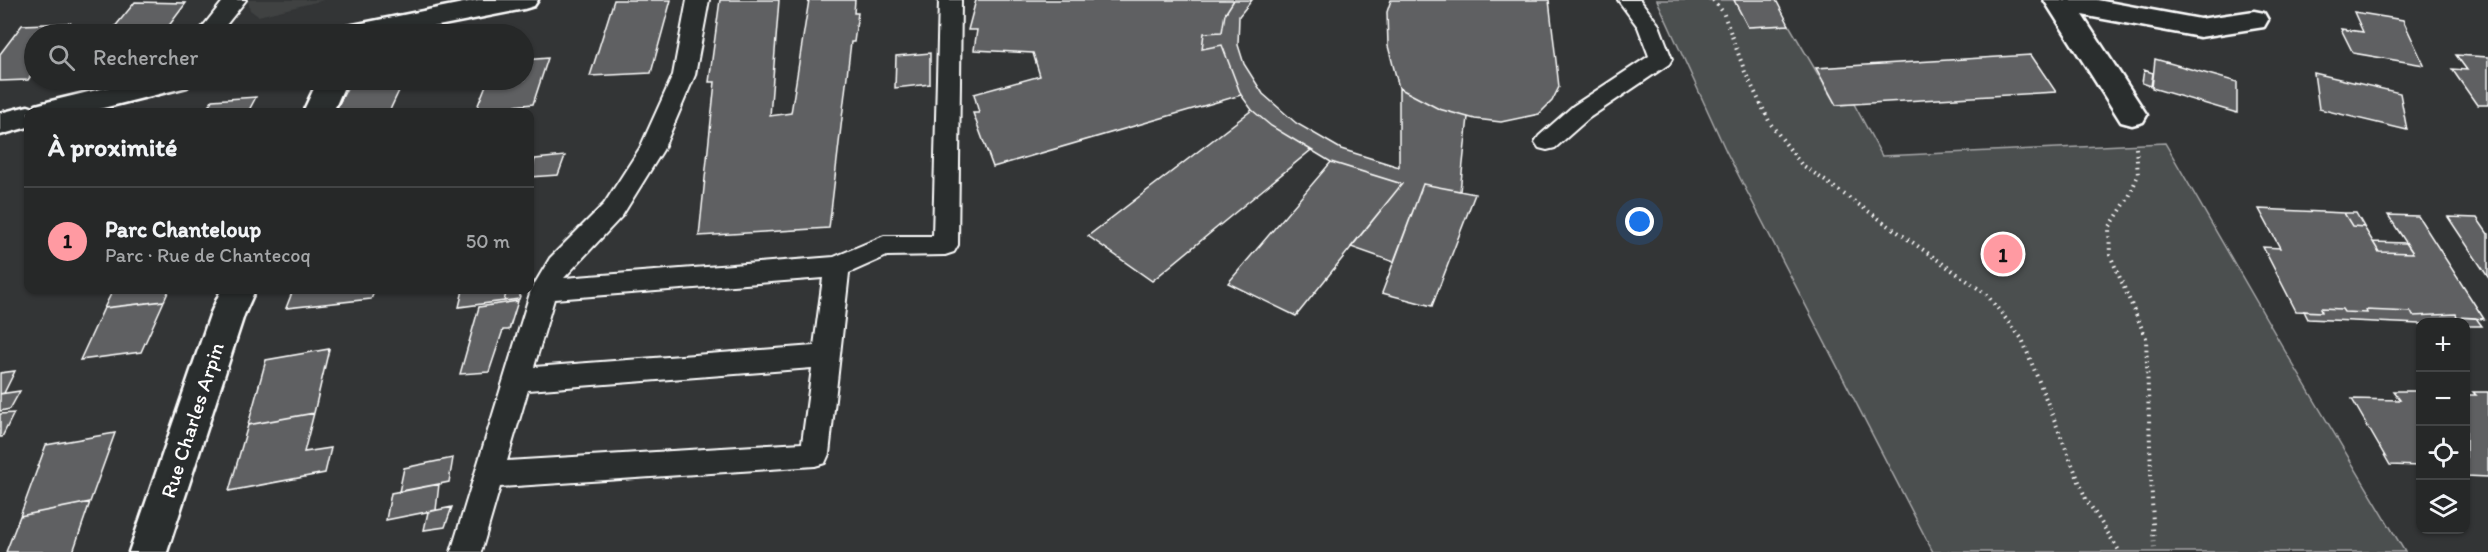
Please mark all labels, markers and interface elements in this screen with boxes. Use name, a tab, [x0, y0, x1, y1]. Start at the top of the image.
search box	[24, 24, 534, 90]
icon: search	[45, 41, 78, 74]
text: Rechercher	[93, 44, 198, 71]
text: À proximité	[48, 131, 177, 163]
your location	[1625, 207, 1654, 236]
text: Parc Chanteloup	[105, 216, 261, 243]
text: 1	[63, 229, 72, 253]
text: 50 m	[466, 229, 510, 253]
pin: 1	[1984, 232, 2022, 276]
text: Parc · Rue de Chantecoq	[105, 243, 311, 267]
map controls	[2416, 318, 2470, 534]
button: +	[2416, 318, 2470, 372]
street label: Rue Charles Arpin	[155, 339, 229, 501]
button: −	[2416, 372, 2470, 426]
button: locate	[2416, 426, 2470, 480]
button: layers	[2416, 480, 2470, 534]

